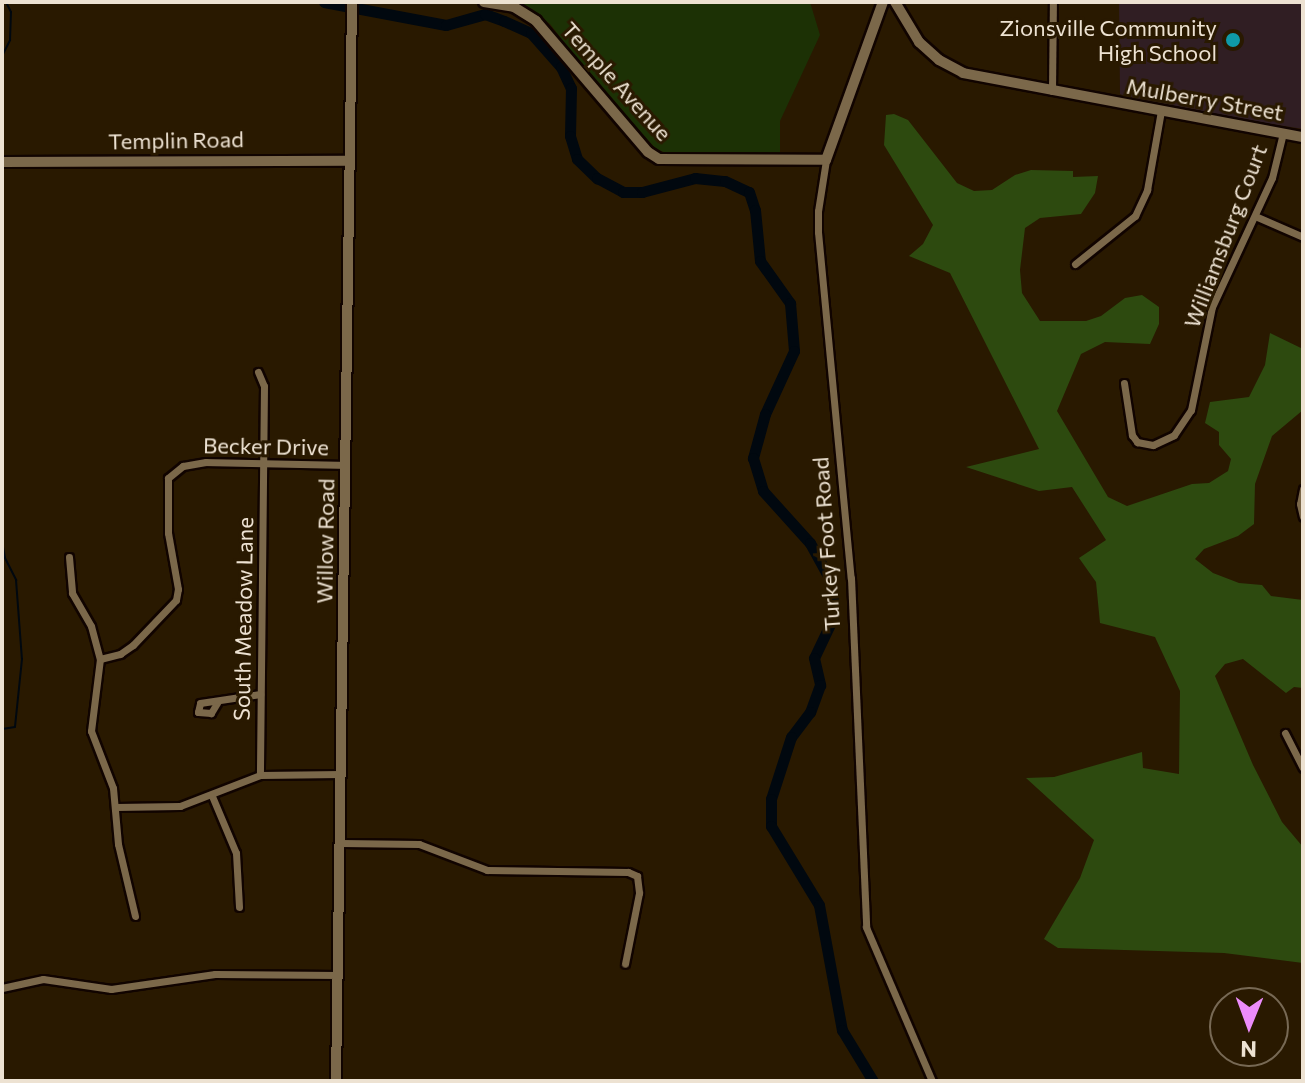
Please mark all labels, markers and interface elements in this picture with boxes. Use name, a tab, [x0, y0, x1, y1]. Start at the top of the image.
place label: Zionsville Community High School	[1000, 14, 1217, 66]
street label: Temple Avenue	[557, 16, 677, 146]
marker: Zionsville Community High School	[1224, 31, 1242, 49]
street label: Mulberry Street	[1124, 72, 1286, 126]
street label: Templin Road	[108, 126, 244, 154]
street label: Williamsburg Court	[1178, 141, 1272, 331]
street label: Becker Drive	[203, 432, 329, 460]
street label: Turkey Foot Road	[807, 456, 845, 632]
street label: Willow Road	[311, 478, 339, 604]
street label: South Meadow Lane	[228, 517, 258, 721]
north arrow	[1209, 987, 1289, 1067]
text: N	[1240, 1036, 1257, 1063]

